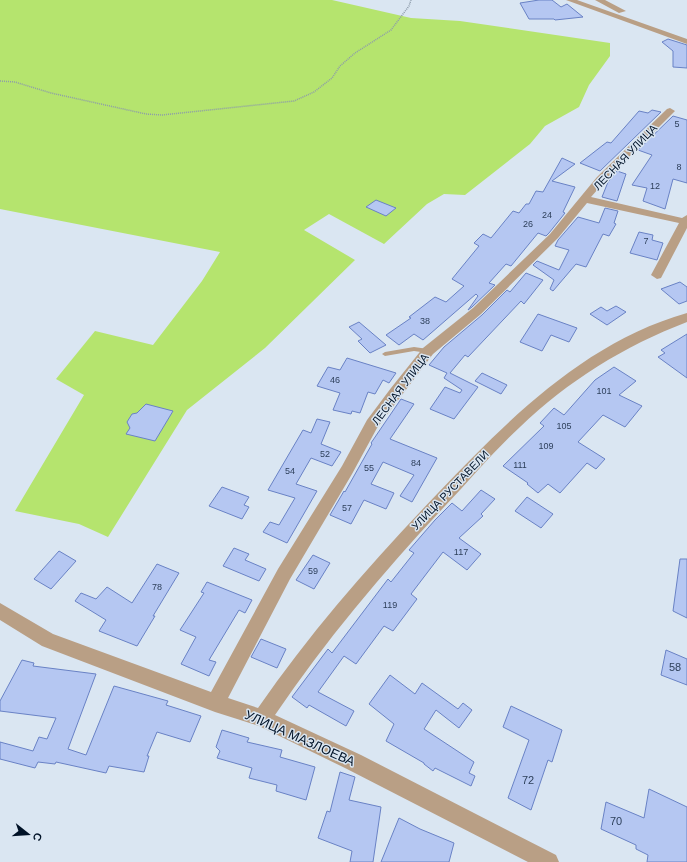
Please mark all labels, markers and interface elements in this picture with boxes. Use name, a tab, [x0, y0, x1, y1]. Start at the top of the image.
house number: 5	[674, 119, 680, 129]
street label: ЛЕСНАЯ УЛИЦА	[591, 121, 660, 192]
house number: 8	[676, 162, 682, 172]
house number: 12	[650, 181, 660, 191]
house number: 24	[542, 210, 552, 220]
house number: 26	[523, 219, 533, 229]
house number: 7	[643, 236, 649, 246]
house number: 38	[420, 316, 430, 326]
street label: ЛЕСНАЯ УЛИЦА	[369, 351, 431, 427]
house number: 46	[330, 375, 340, 385]
house number: 101	[596, 386, 612, 396]
house number: 105	[556, 421, 572, 431]
house number: 109	[538, 441, 554, 451]
street label: УЛИЦА РУСТАВЕЛИ	[409, 448, 491, 532]
house number: 52	[320, 449, 330, 459]
house number: 84	[411, 458, 421, 468]
house number: 111	[513, 460, 527, 470]
house number: 55	[364, 463, 374, 473]
house number: 54	[285, 466, 295, 476]
house number: 57	[342, 503, 352, 513]
house number: 117	[454, 547, 468, 557]
house number: 59	[308, 566, 318, 576]
house number: 78	[152, 582, 162, 592]
house number: 119	[383, 600, 397, 610]
house number: 58	[669, 661, 681, 673]
street label: УЛИЦА МАЗЛОЕВА	[243, 707, 358, 769]
house number: 72	[522, 774, 534, 786]
north arrow	[8, 814, 48, 854]
house number: 70	[610, 815, 622, 827]
text: С	[31, 831, 44, 843]

